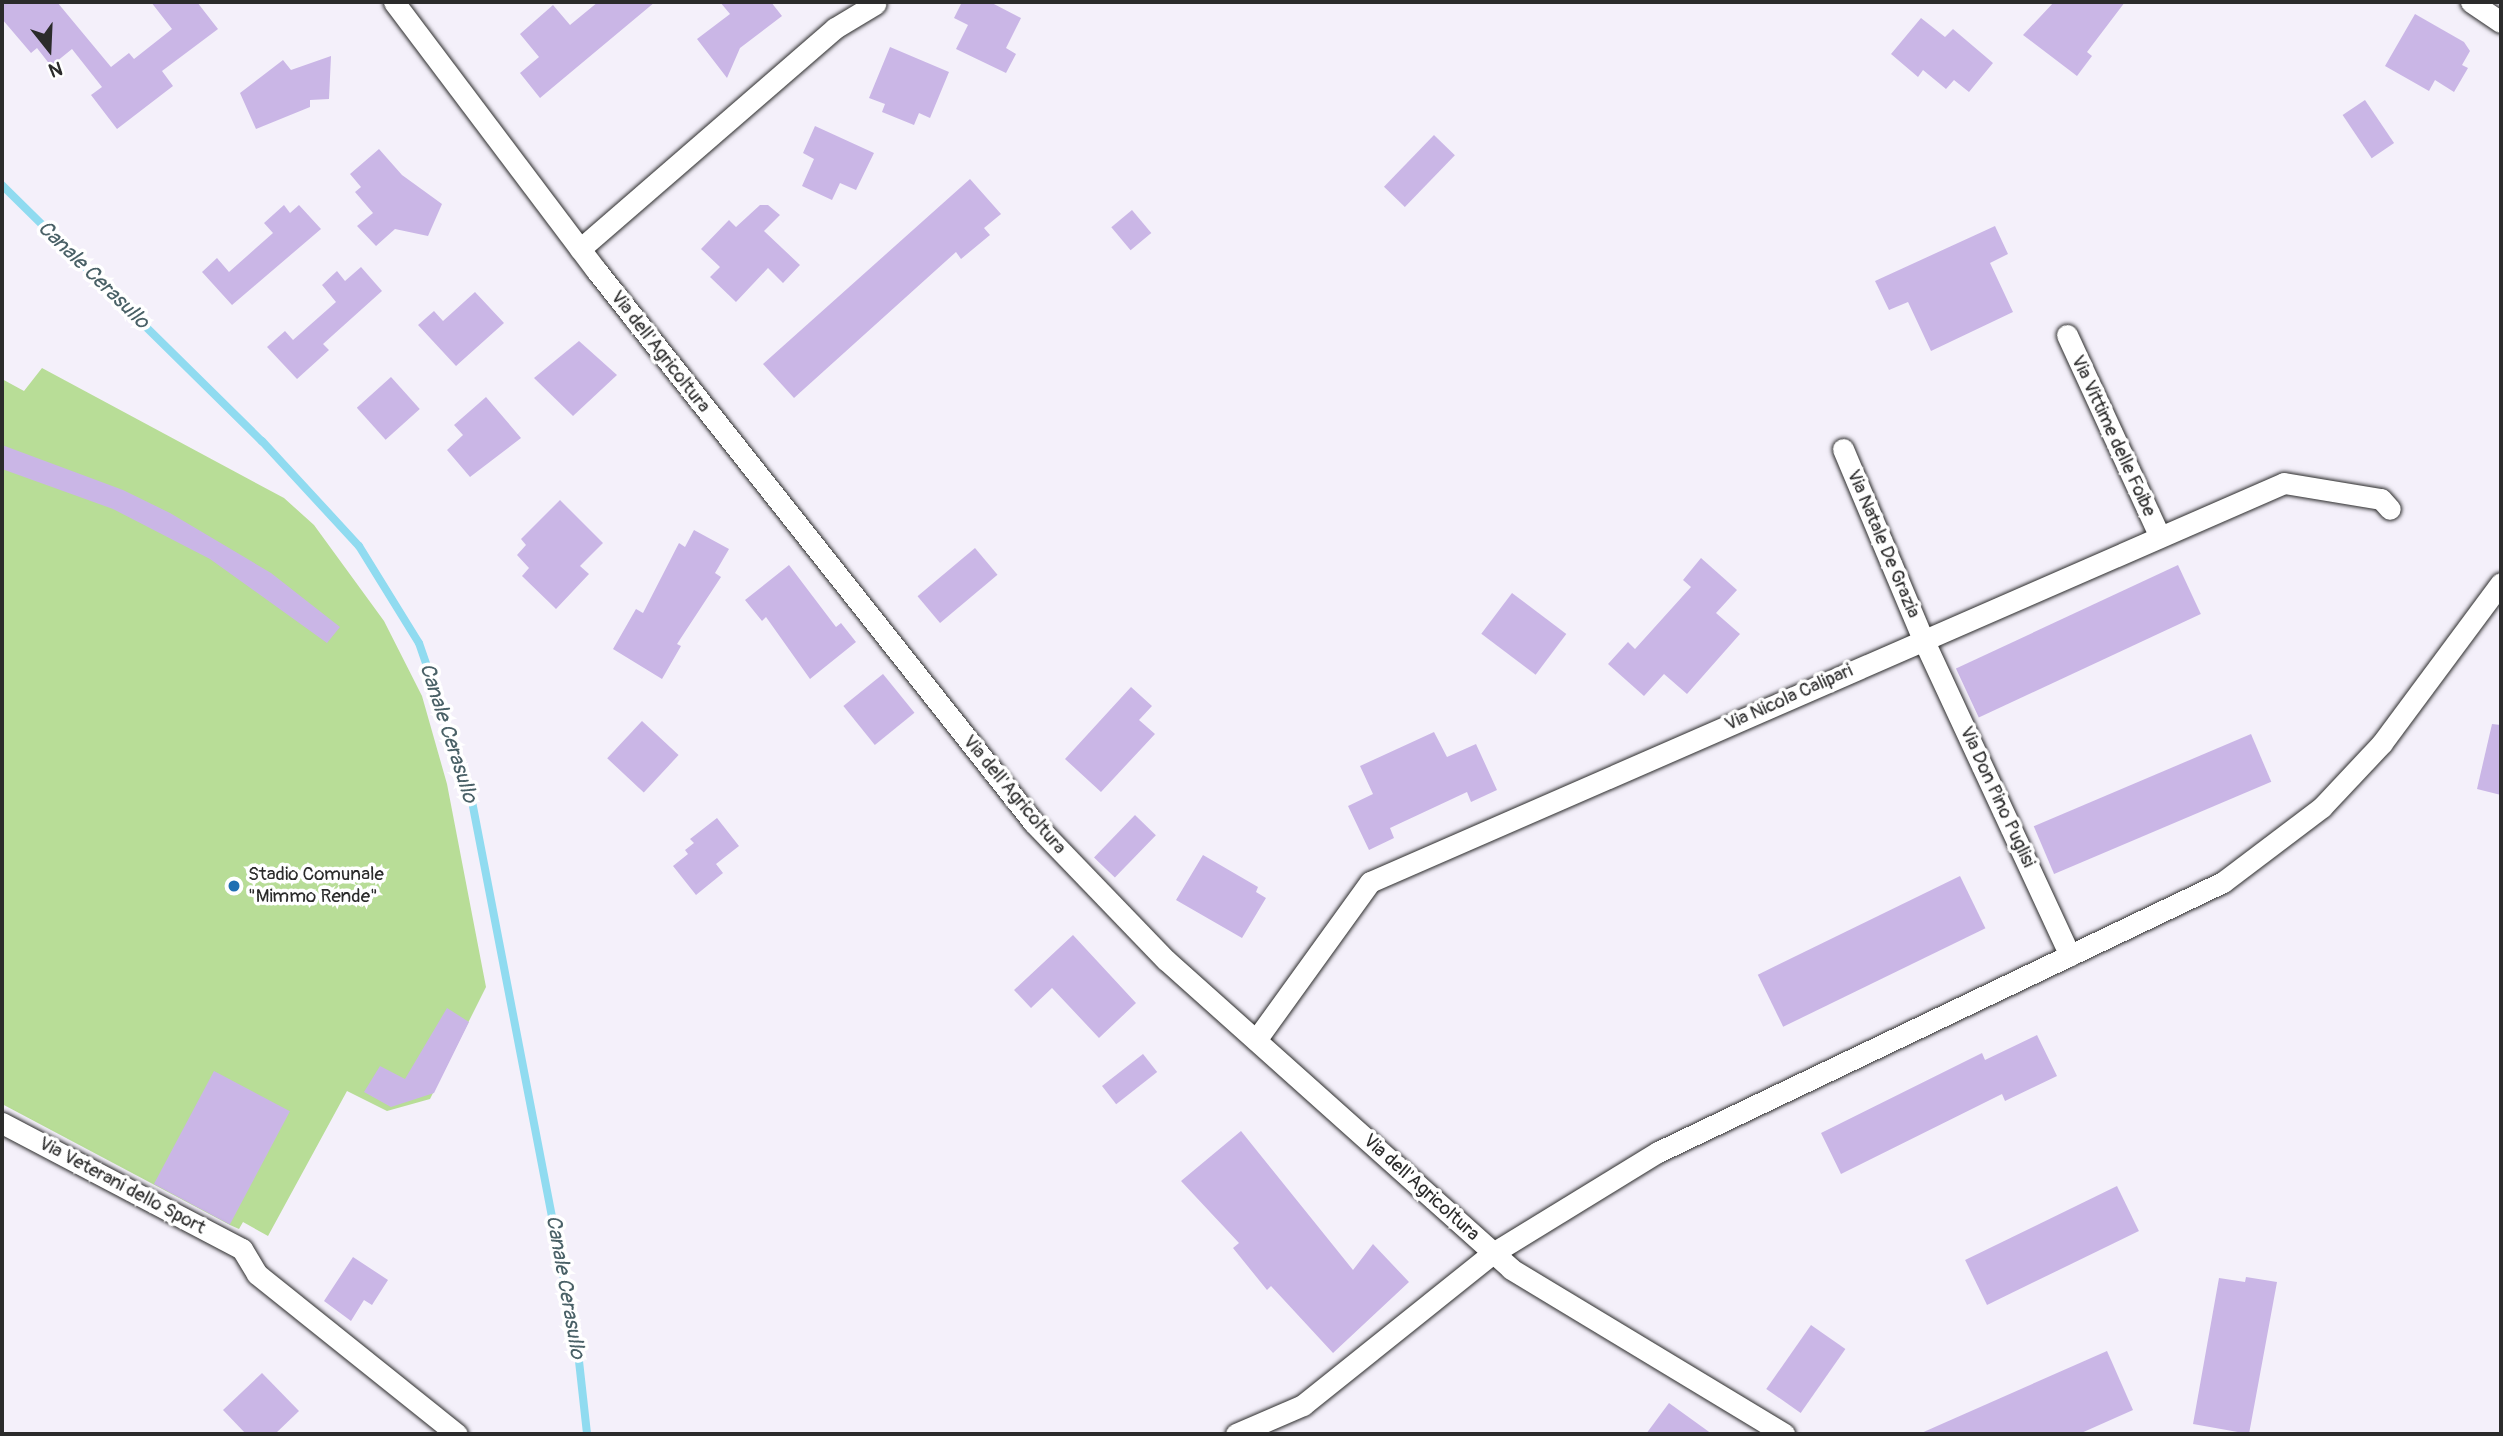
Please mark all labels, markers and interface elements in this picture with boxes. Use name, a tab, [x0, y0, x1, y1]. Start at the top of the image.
north arrow	[14, 14, 84, 84]
text: N	[46, 56, 65, 82]
water label: Canale Cerasullo	[32, 216, 154, 334]
street label: Via dell'Agricoltura	[605, 286, 715, 418]
street label: Via Vittime delle Foibe	[2066, 352, 2160, 520]
street label: Via Natale De Grazia	[1841, 466, 1925, 622]
water label: Canale Cerasullo	[414, 660, 482, 806]
street label: Via Nicola Calipari	[1721, 660, 1857, 736]
street label: Via Don Pino Puglisi	[1954, 723, 2040, 871]
street label: Via dell'Agricoltura	[957, 731, 1071, 859]
place label: Stadio Comunale "Mimmo Rende"	[248, 864, 384, 908]
marker: Stadio Comunale "Mimmo Rende"	[226, 878, 242, 894]
street label: Via dell'Agricoltura	[1358, 1130, 1484, 1246]
street label: Via Veterani dello Sport	[35, 1132, 209, 1240]
water label: Canale Cerasullo	[540, 1213, 590, 1361]

